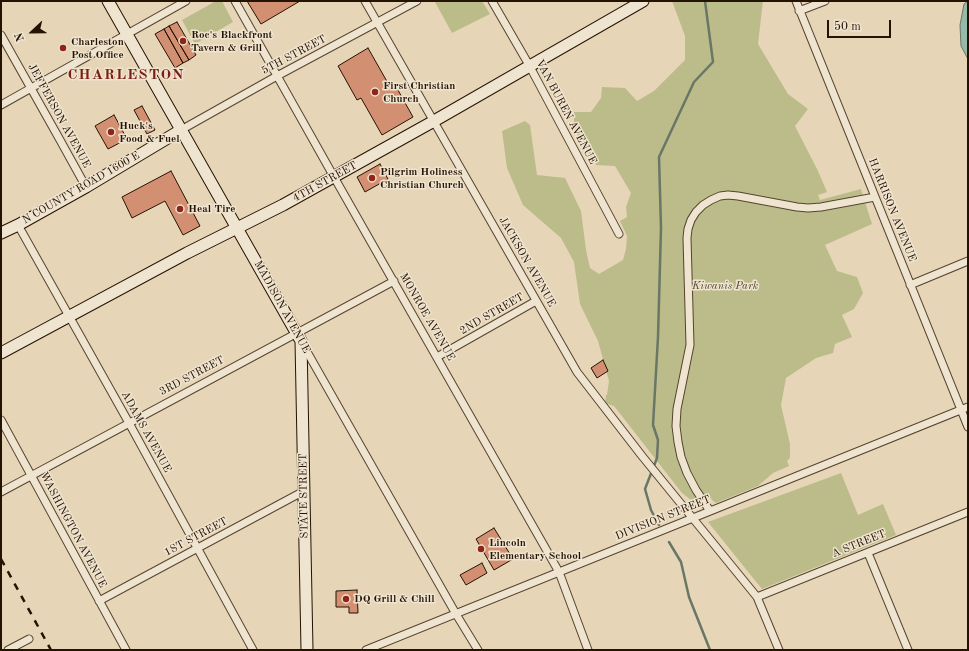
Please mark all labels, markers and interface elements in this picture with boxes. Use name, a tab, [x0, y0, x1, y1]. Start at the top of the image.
north arrow	[12, 12, 52, 52]
scale bar	[829, 12, 893, 38]
text: 50 m	[834, 21, 861, 33]
place label: Roc's Blackfront Tavern & Grill	[191, 28, 273, 54]
text: N	[14, 31, 27, 43]
street label: 5TH STREET	[259, 32, 329, 78]
place label: Charleston Post Office	[71, 35, 124, 61]
marker: Roc's Blackfront Tavern & Grill	[178, 36, 188, 46]
marker: Charleston Post Office	[58, 43, 68, 53]
street label: VAN BUREN AVENUE	[533, 57, 599, 167]
street label: JEFFERSON AVENUE	[25, 62, 93, 170]
district label: CHARLESTON	[67, 66, 185, 84]
place label: First Christian Church	[383, 79, 455, 105]
marker: First Christian Church	[370, 87, 380, 97]
place label: Huck's Food & Fuel	[119, 119, 180, 145]
marker: Huck's Food & Fuel	[106, 127, 116, 137]
street label: N COUNTY ROAD 1600 E	[20, 149, 142, 227]
street label: HARRISON AVENUE	[865, 156, 919, 264]
street label: 4TH STREET	[291, 159, 359, 205]
place label: Pilgrim Holiness Christian Church	[380, 165, 464, 191]
marker: Pilgrim Holiness Christian Church	[367, 173, 377, 183]
place label: Heal Tire	[188, 202, 235, 216]
marker: Heal Tire	[175, 204, 185, 214]
street label: JACKSON AVENUE	[496, 214, 558, 310]
street label: MADISON AVENUE	[251, 258, 313, 356]
street label: MONROE AVENUE	[397, 271, 457, 363]
park label: Kiwanis Park	[692, 279, 758, 293]
street label: 2ND STREET	[457, 290, 527, 338]
street label: 3RD STREET	[157, 353, 227, 399]
street label: ADAMS AVENUE	[118, 389, 174, 475]
street label: STATE STREET	[297, 453, 311, 539]
street label: WASHINGTON AVENUE	[37, 470, 109, 590]
street label: DIVISION STREET	[613, 493, 713, 543]
street label: 1ST STREET	[162, 515, 230, 559]
street label: A STREET	[830, 527, 888, 561]
place label: Lincoln Elementary School	[489, 536, 581, 562]
marker: Lincoln Elementary School	[476, 544, 486, 554]
place label: DQ Grill & Chill	[354, 592, 435, 606]
marker: DQ Grill & Chill	[341, 594, 351, 604]

